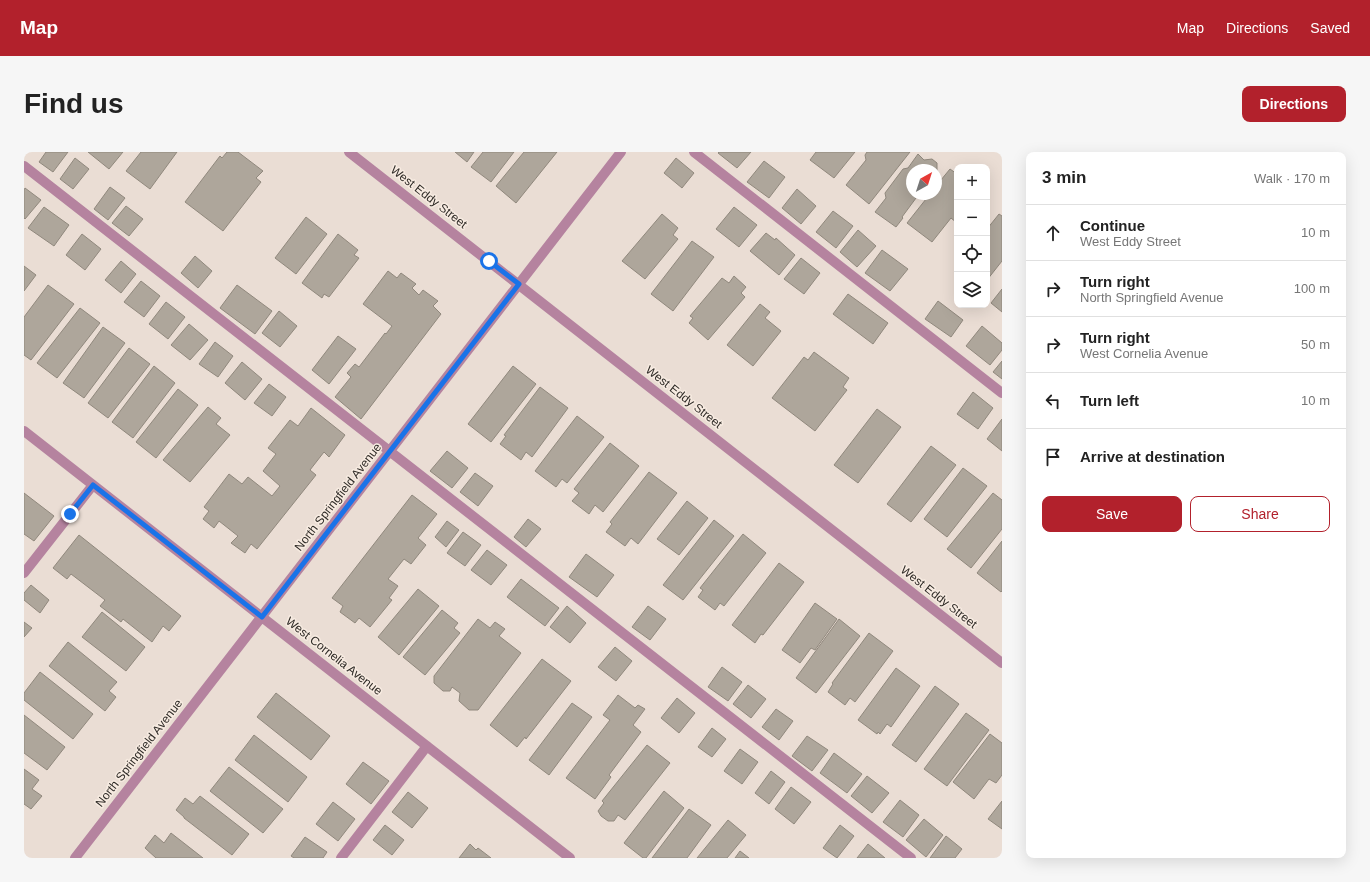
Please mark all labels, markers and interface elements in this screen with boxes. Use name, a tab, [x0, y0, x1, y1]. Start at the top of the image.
text: Map	[20, 17, 58, 38]
text: Map	[1177, 20, 1204, 36]
text: Directions	[1226, 20, 1288, 36]
text: Saved	[1310, 20, 1350, 36]
button: Directions	[1242, 86, 1346, 122]
text: Find us	[24, 88, 124, 119]
street label: West Eddy Street	[388, 163, 471, 232]
north arrow	[906, 164, 942, 200]
map controls	[954, 164, 990, 308]
button: +	[954, 164, 990, 200]
text: 3 min	[1042, 168, 1086, 187]
text: Walk · 170 m	[1254, 171, 1330, 186]
button: −	[954, 200, 990, 236]
text: Continue	[1080, 217, 1145, 234]
icon: ahead	[1042, 222, 1064, 244]
text: 10 m	[1301, 225, 1330, 240]
text: West Eddy Street	[1080, 234, 1181, 249]
button: locate	[954, 236, 990, 272]
route start	[480, 252, 498, 270]
button: layers	[954, 272, 990, 308]
text: Turn right	[1080, 273, 1150, 290]
icon: right	[1042, 278, 1064, 300]
text: 100 m	[1294, 281, 1330, 296]
text: North Springfield Avenue	[1080, 290, 1224, 305]
text: Turn right	[1080, 329, 1150, 346]
icon: right	[1042, 334, 1064, 356]
text: 50 m	[1301, 337, 1330, 352]
text: West Cornelia Avenue	[1080, 346, 1208, 361]
street label: West Eddy Street	[643, 363, 726, 432]
icon: left	[1042, 390, 1064, 412]
text: Turn left	[1080, 392, 1139, 409]
text: 10 m	[1301, 393, 1330, 408]
street label: North Springfield Avenue	[292, 440, 385, 554]
icon: arrive	[1042, 446, 1064, 468]
text: Arrive at destination	[1080, 448, 1225, 465]
button: Save	[1042, 496, 1182, 532]
button: Share	[1190, 496, 1330, 532]
route end	[61, 505, 79, 523]
street label: West Eddy Street	[898, 563, 981, 632]
street label: West Cornelia Avenue	[283, 614, 385, 698]
street label: North Springfield Avenue	[93, 696, 186, 810]

